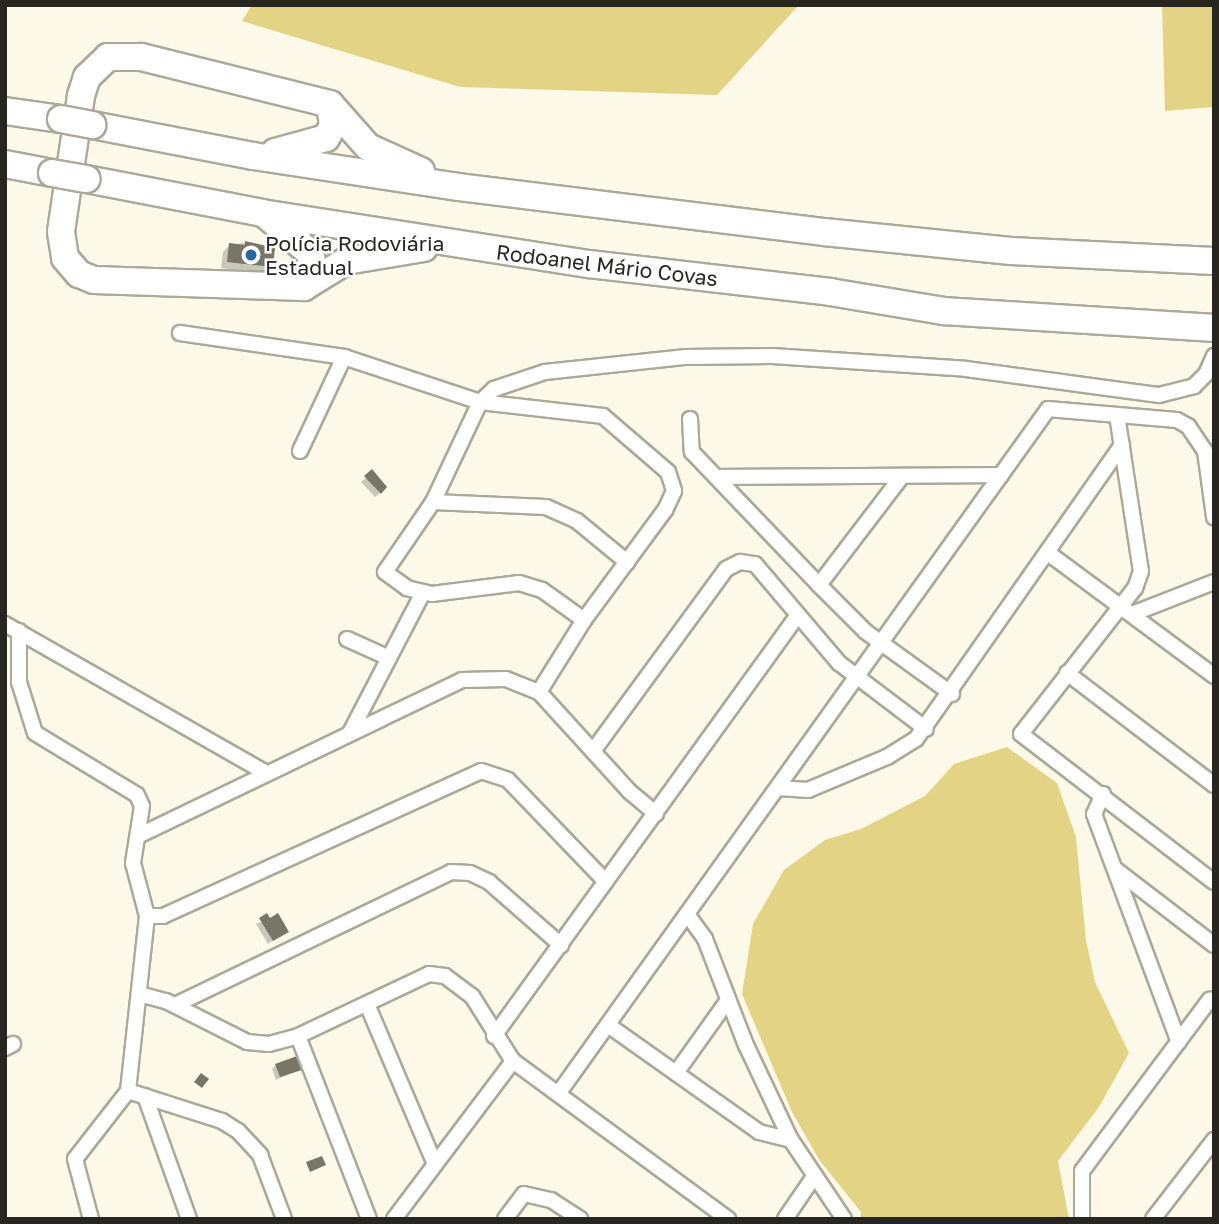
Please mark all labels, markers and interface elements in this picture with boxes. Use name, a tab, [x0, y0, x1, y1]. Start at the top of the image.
place label: Polícia Rodoviária Estadual	[265, 230, 444, 280]
street label: Rodoanel Mário Covas	[495, 239, 719, 291]
marker: Polícia Rodoviária Estadual	[243, 247, 259, 263]

